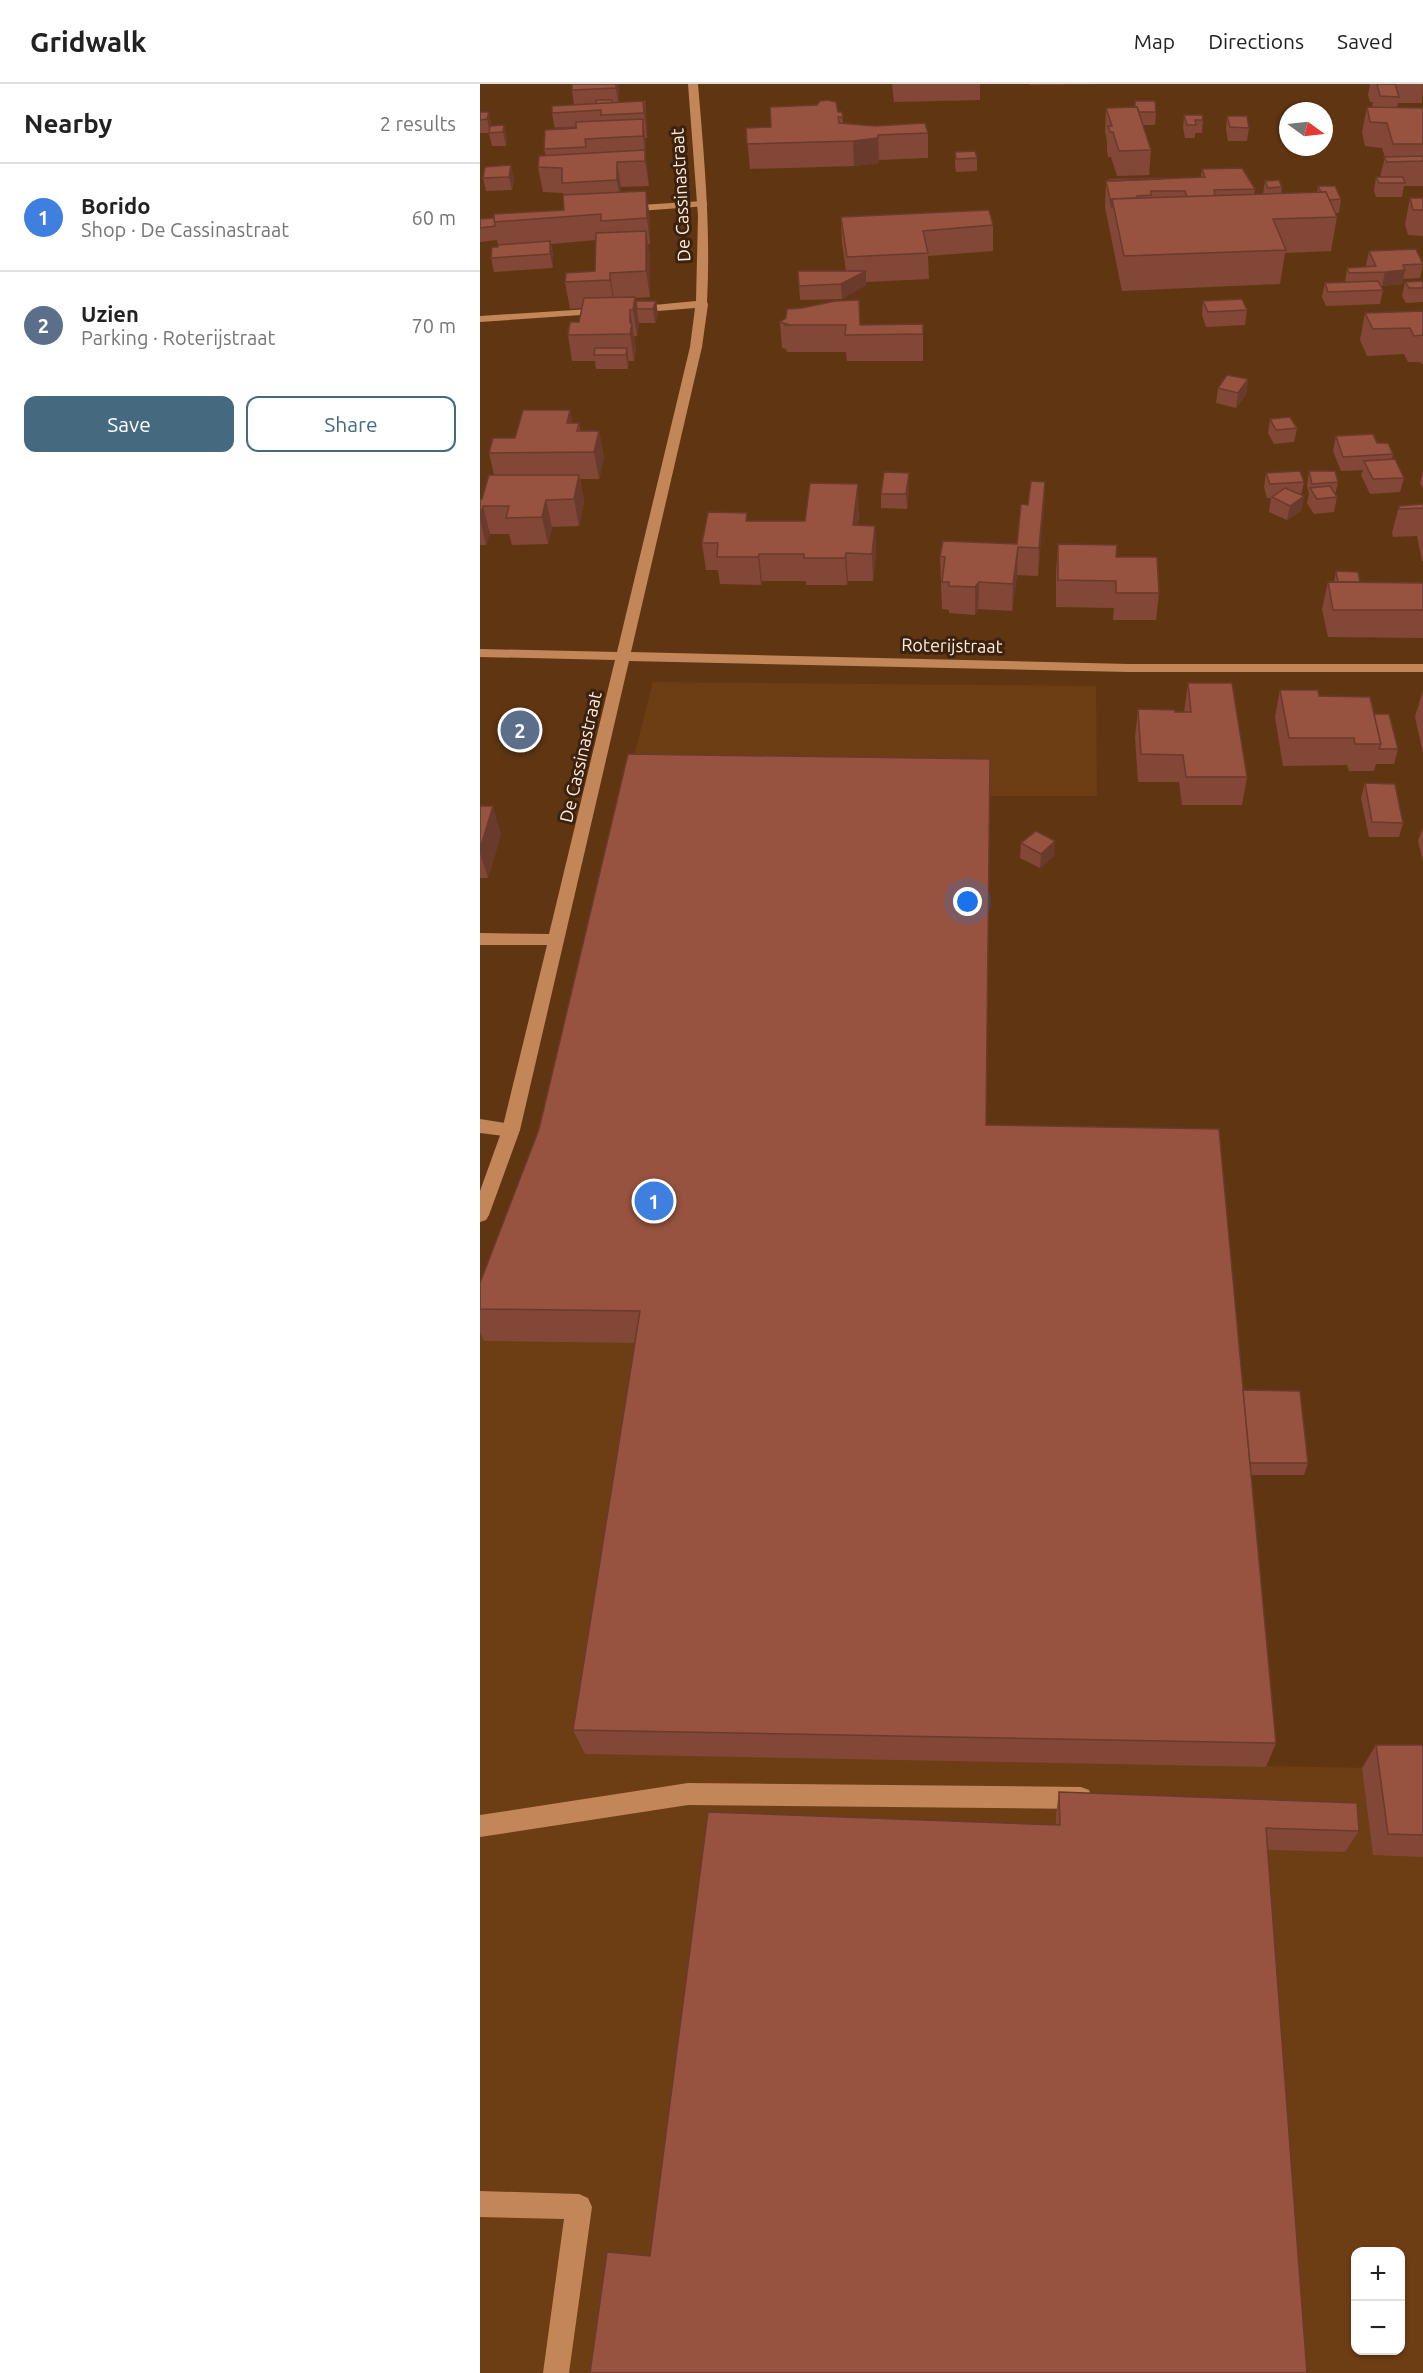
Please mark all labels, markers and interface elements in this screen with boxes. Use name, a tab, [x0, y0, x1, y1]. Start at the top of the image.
text: Gridwalk	[30, 26, 147, 57]
text: Map	[1134, 29, 1175, 53]
text: Directions	[1208, 29, 1304, 53]
text: Saved	[1337, 29, 1393, 53]
north arrow	[1279, 102, 1333, 156]
text: Nearby	[24, 109, 112, 138]
text: 2 results	[380, 112, 456, 135]
street label: De Cassinastraat	[667, 128, 693, 262]
text: Borido	[81, 193, 150, 218]
text: 1	[38, 206, 49, 229]
text: 60 m	[412, 206, 456, 229]
text: Shop · De Cassinastraat	[81, 218, 289, 241]
text: Uzien	[81, 301, 139, 326]
text: 2	[38, 314, 49, 337]
text: 70 m	[412, 314, 456, 337]
text: Parking · Roterijstraat	[81, 326, 275, 349]
button: Save	[24, 396, 234, 452]
button: Share	[246, 396, 456, 452]
street label: Roterijstraat	[901, 634, 1003, 656]
street label: De Cassinastraat	[555, 689, 605, 824]
pin: 2	[500, 708, 540, 752]
your location	[953, 887, 982, 916]
pin: 1	[634, 1178, 674, 1224]
map controls	[1351, 2247, 1405, 2355]
button: +	[1351, 2247, 1405, 2301]
button: −	[1351, 2301, 1405, 2355]

